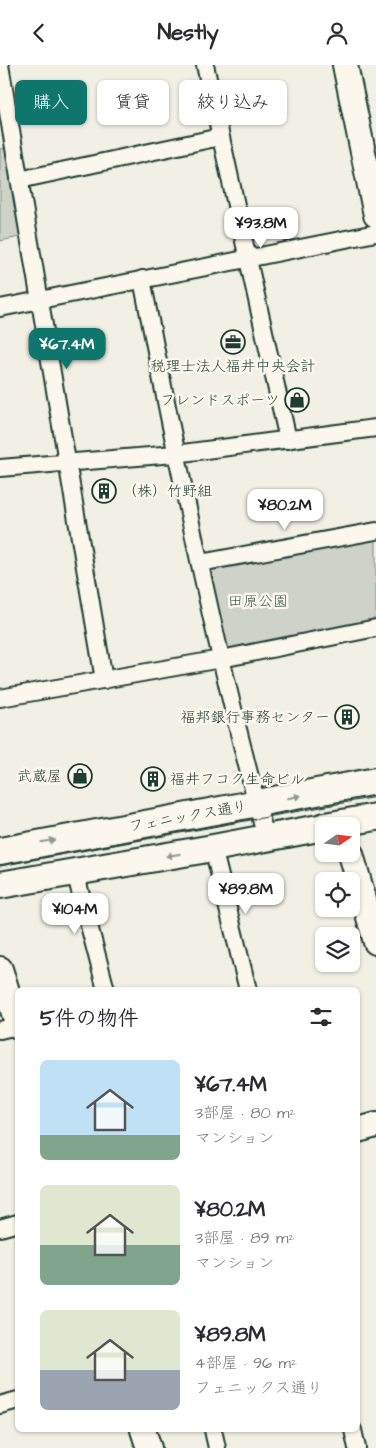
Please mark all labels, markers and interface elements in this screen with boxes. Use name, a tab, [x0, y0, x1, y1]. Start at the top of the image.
text: Nestly	[157, 17, 219, 48]
icon: back	[25, 19, 53, 47]
icon: person	[323, 19, 351, 47]
chip: 購入	[15, 80, 87, 125]
chip: 賃貸	[97, 80, 169, 125]
chip: 絞り込み	[179, 80, 287, 125]
pin: ¥93.8M	[220, 207, 302, 249]
text: ¥93.8M	[235, 212, 287, 234]
pin: ¥67.4M	[26, 327, 108, 370]
office icon: 税理士法人福井中央会計	[220, 329, 246, 355]
text: ¥67.4M	[40, 333, 94, 355]
place label: 税理士法人福井中央会計	[150, 356, 316, 377]
shop icon: フレンドスポーツ	[284, 387, 310, 413]
place label: フレンドスポーツ	[160, 390, 280, 411]
building icon: （株）竹野組	[91, 478, 117, 504]
place label: （株）竹野組	[122, 481, 212, 502]
pin: ¥80.2M	[244, 489, 326, 531]
text: ¥80.2M	[258, 494, 312, 516]
park label: 田原公園	[228, 591, 288, 612]
building icon: 福邦銀行事務センター	[334, 704, 360, 730]
place label: 福邦銀行事務センター	[181, 707, 330, 728]
shop icon: 武蔵屋	[67, 763, 93, 789]
place label: 武蔵屋	[17, 766, 62, 787]
building icon: 福井フコク生命ビル	[140, 766, 166, 792]
place label: 福井フコク生命ビル	[170, 769, 305, 790]
one-way arrow	[286, 792, 302, 800]
street label: フェニックス通り	[127, 796, 249, 837]
north arrow	[315, 817, 360, 863]
map controls	[315, 817, 360, 972]
one-way arrow	[40, 837, 56, 845]
one-way arrow	[164, 852, 180, 860]
button: locate	[315, 872, 360, 917]
pin: ¥89.8M	[205, 873, 287, 915]
text: ¥89.8M	[219, 878, 273, 900]
pin: ¥104M	[40, 893, 110, 935]
text: ¥104M	[53, 898, 97, 920]
button: layers	[315, 927, 360, 972]
icon: filters	[307, 1003, 335, 1031]
text: 5件の物件	[40, 1004, 139, 1033]
text: ¥67.4M	[195, 1070, 267, 1099]
icon: home	[80, 1080, 140, 1140]
text: 3部屋 · 80 m²	[195, 1102, 296, 1124]
text: マンション	[195, 1127, 274, 1149]
text: ¥80.2M	[195, 1195, 265, 1224]
icon: home	[80, 1205, 140, 1265]
text: 3部屋 · 89 m²	[195, 1227, 295, 1249]
text: マンション	[195, 1252, 274, 1274]
text: ¥89.8M	[195, 1320, 266, 1349]
icon: home	[80, 1330, 140, 1390]
text: 4部屋 · 96 m²	[195, 1352, 297, 1374]
text: フェニックス通り	[195, 1377, 323, 1399]

